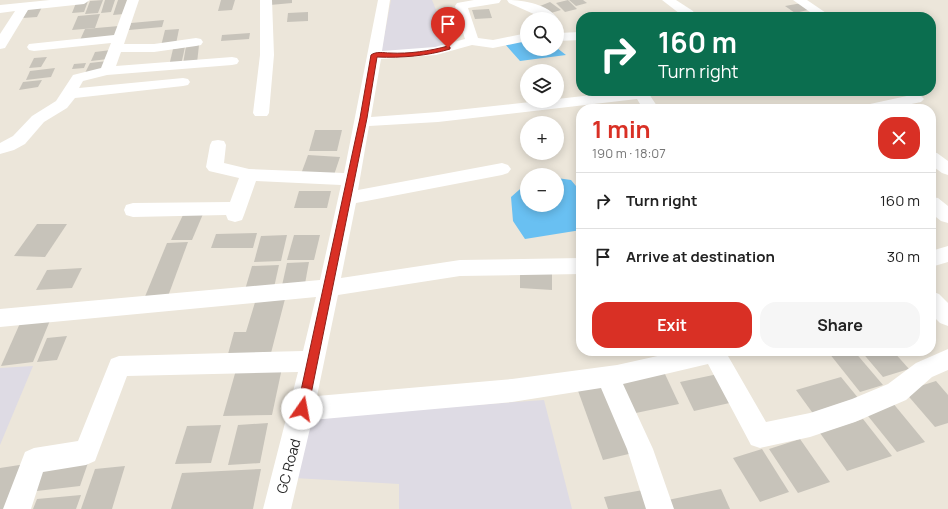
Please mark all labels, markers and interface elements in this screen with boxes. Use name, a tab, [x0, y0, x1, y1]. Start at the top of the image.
pin	[431, 7.0, 465, 48]
map controls	[520, 12, 564, 212]
button: search	[520, 12, 564, 56]
icon: arrive	[437, 13, 459, 35]
text: 160 m	[658, 23, 737, 61]
icon: right	[592, 28, 644, 80]
text: Turn right	[658, 59, 739, 83]
button: layers	[520, 64, 564, 108]
text: 1 min	[592, 112, 651, 145]
button: +	[520, 116, 564, 160]
button: close	[878, 117, 920, 159]
text: 190 m · 18:07	[592, 144, 666, 162]
button: −	[520, 168, 564, 212]
icon: right	[592, 190, 614, 212]
text: Turn right	[626, 190, 697, 211]
text: 160 m	[880, 190, 920, 211]
icon: arrive	[592, 246, 614, 268]
text: Arrive at destination	[626, 246, 775, 267]
text: 30 m	[887, 246, 920, 267]
button: Exit	[592, 302, 752, 348]
button: Share	[760, 302, 920, 348]
position arrow	[281, 388, 323, 430]
street label: GC Road	[272, 437, 304, 495]

